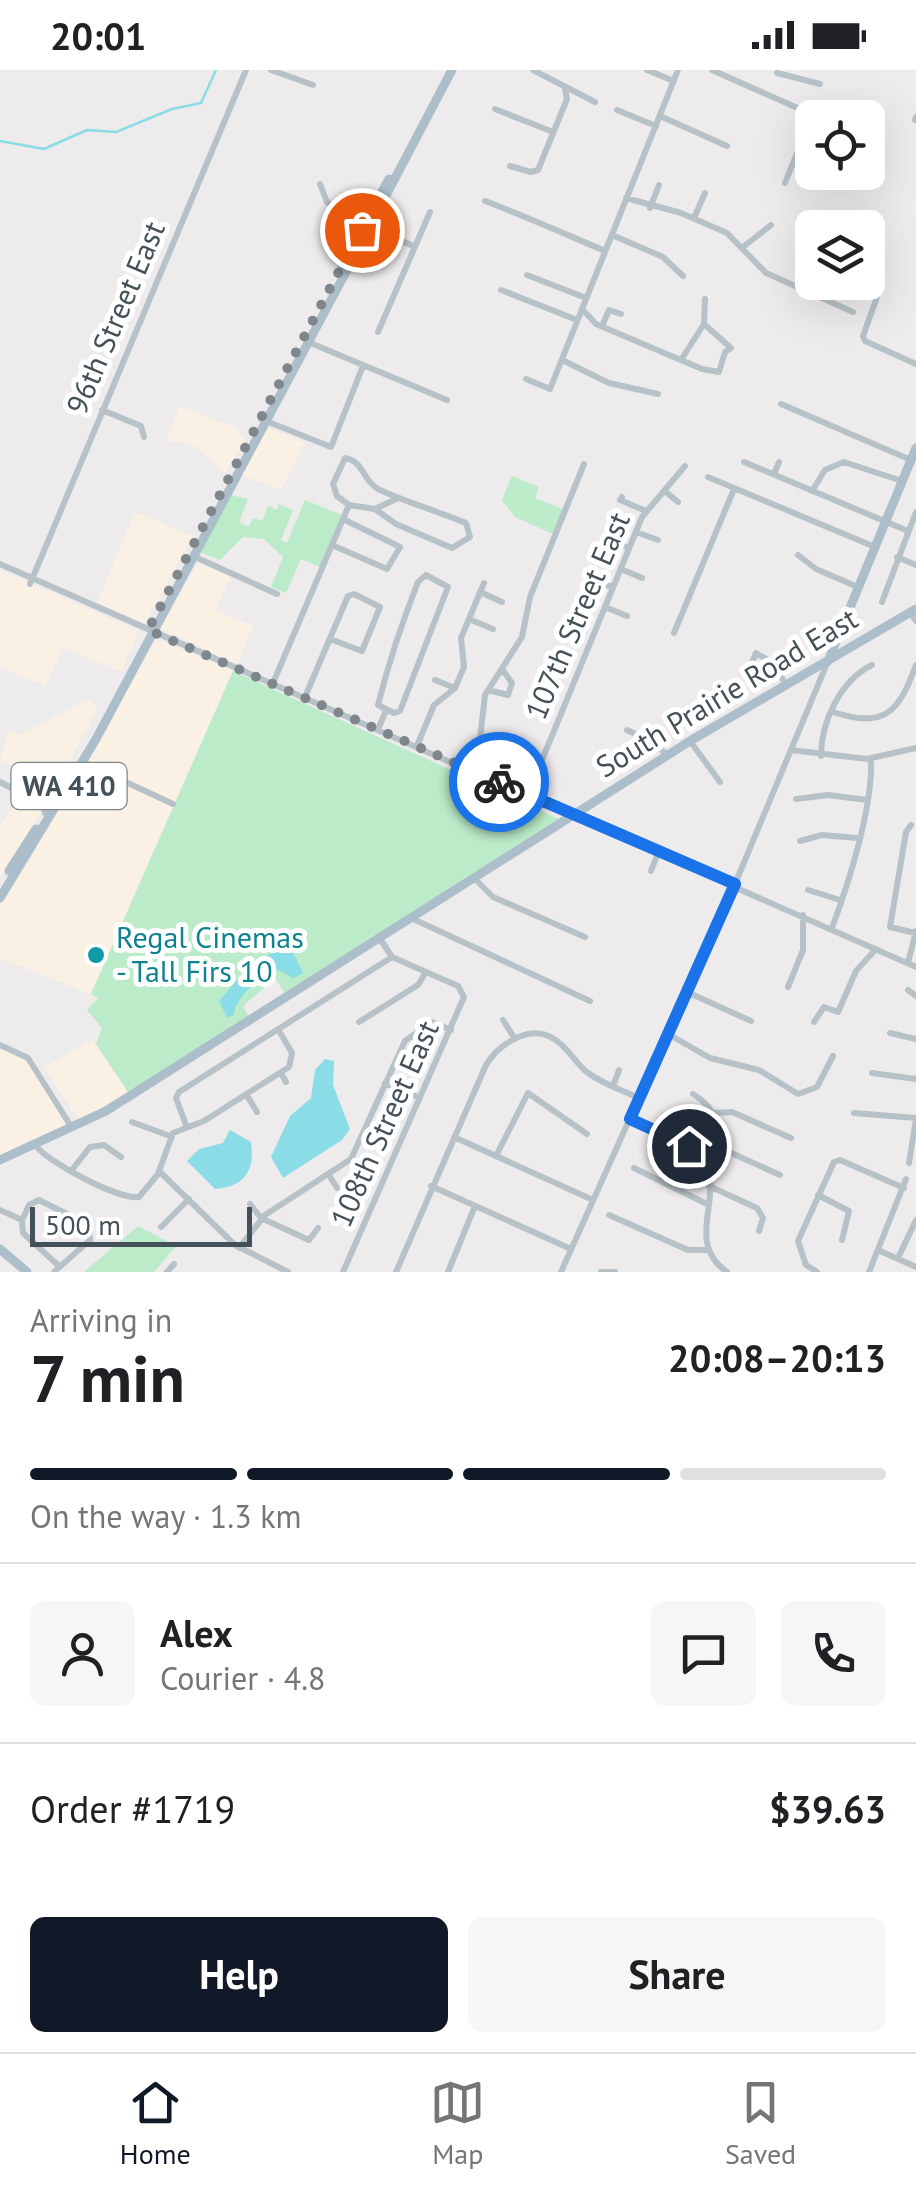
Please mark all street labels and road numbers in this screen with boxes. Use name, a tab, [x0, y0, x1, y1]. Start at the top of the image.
street label: 96th Street East	[56, 215, 173, 420]
street label: 107th Street East	[515, 506, 638, 725]
street label: South Prairie Road East	[588, 598, 864, 785]
road number: WA 410	[12, 763, 126, 809]
street label: 108th Street East	[321, 1014, 447, 1233]

